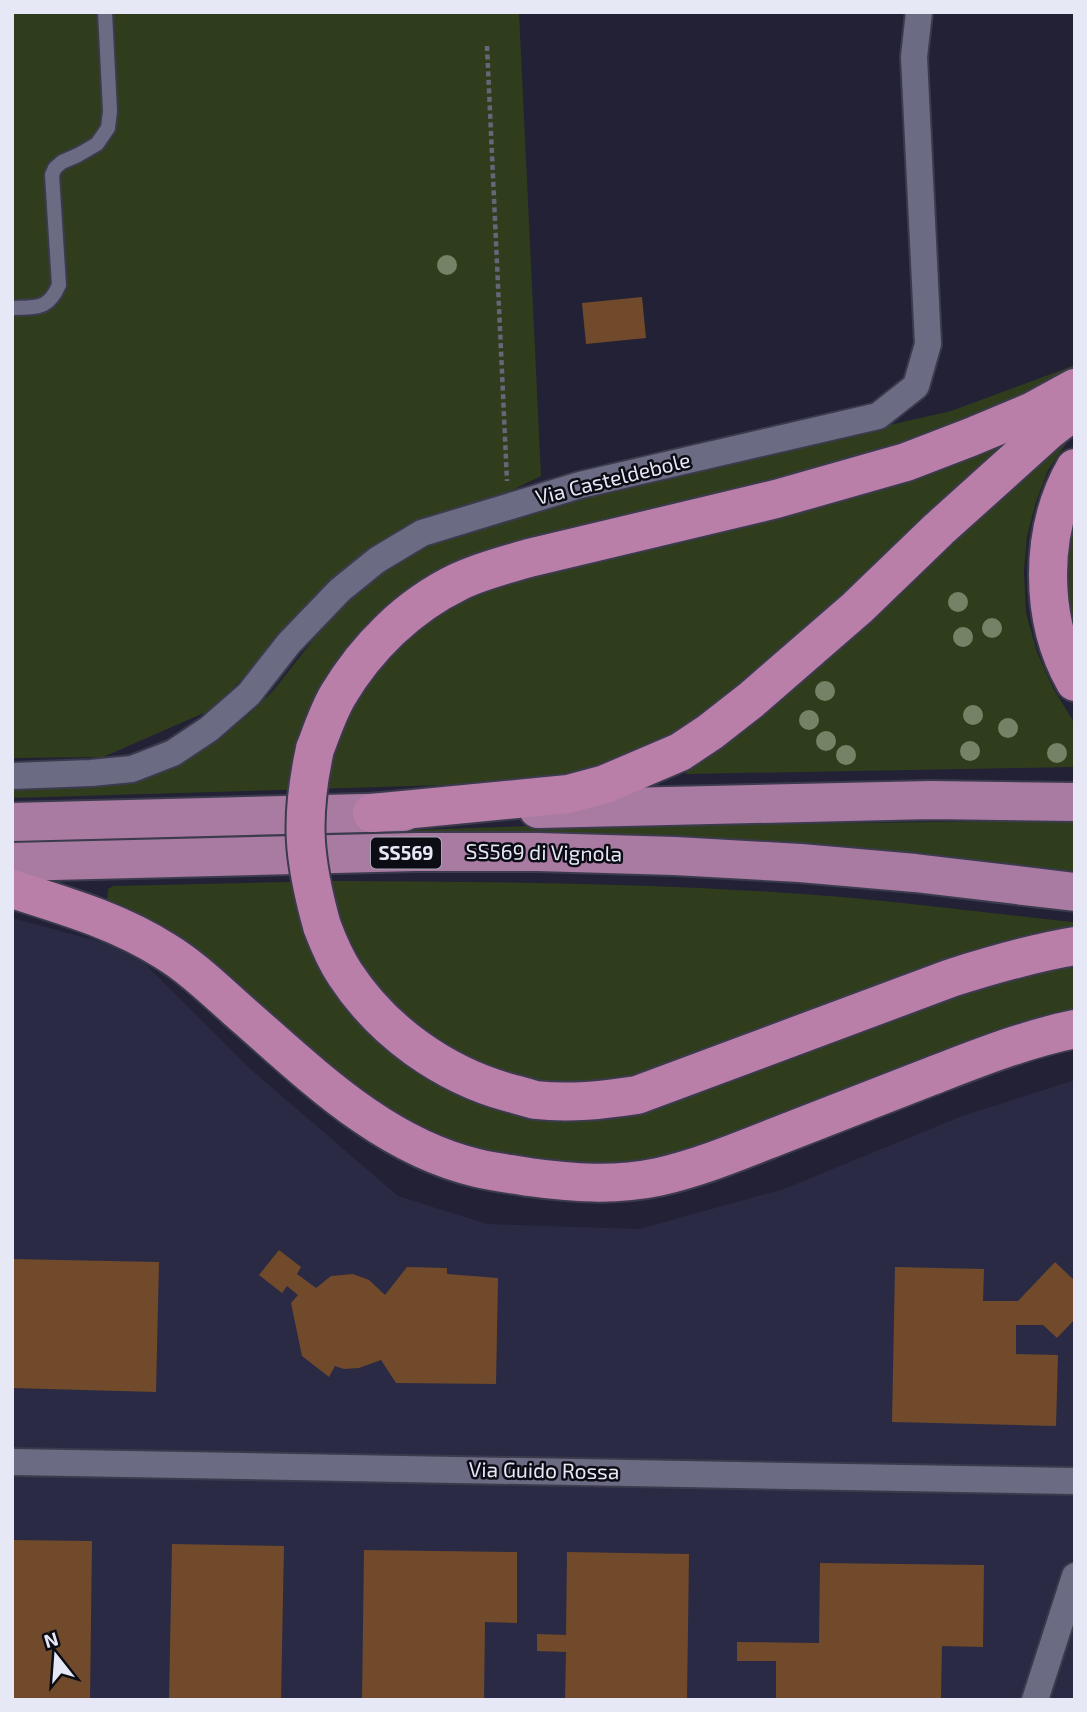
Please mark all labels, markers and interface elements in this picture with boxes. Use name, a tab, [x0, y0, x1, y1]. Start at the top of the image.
street label: Via Casteldebole	[533, 446, 693, 509]
road number: SS569	[371, 838, 441, 868]
street label: SS569 di Vignola	[466, 838, 623, 865]
street label: Via Guido Rossa	[468, 1456, 620, 1483]
north arrow	[21, 1621, 91, 1691]
text: N	[41, 1626, 61, 1652]

